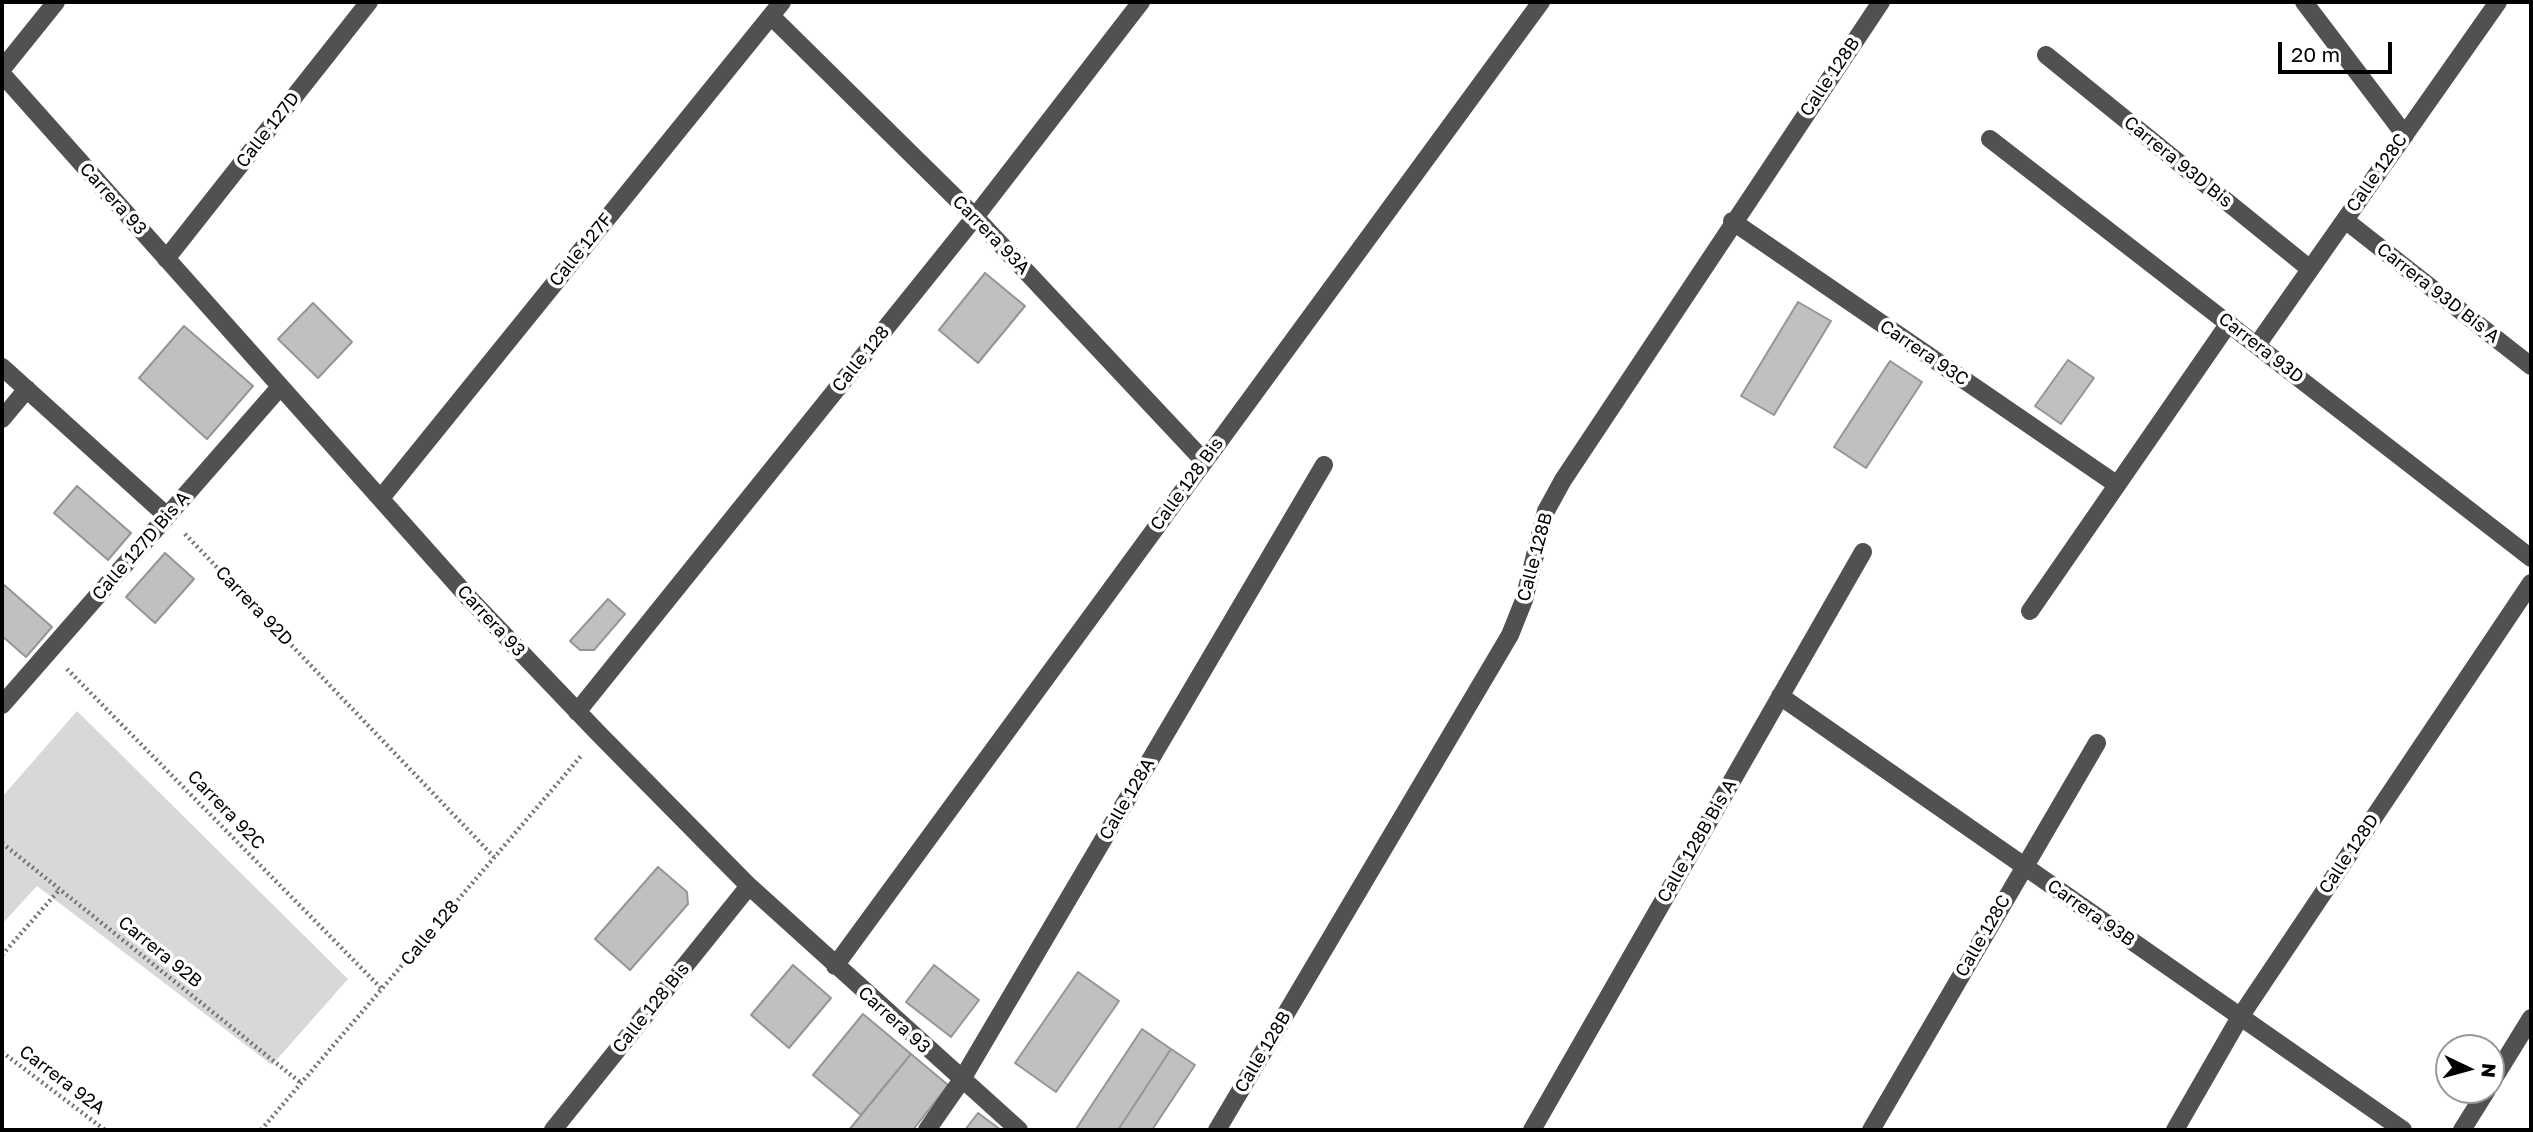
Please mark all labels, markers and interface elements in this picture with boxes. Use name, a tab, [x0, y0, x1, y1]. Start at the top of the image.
scale bar	[2281, 28, 2395, 72]
street label: Calle 128B	[1796, 33, 1864, 121]
text: 20 m	[2291, 41, 2340, 67]
street label: Calle 127D	[232, 88, 304, 172]
street label: Carrera 93D Bis	[2119, 112, 2237, 212]
street label: Calle 128C	[2342, 130, 2412, 216]
street label: Carrera 93	[75, 158, 151, 240]
street label: Carrera 93A	[948, 191, 1034, 279]
street label: Calle 127F	[545, 209, 617, 291]
street label: Carrera 93D Bis A	[2372, 238, 2504, 348]
street label: Carrera 93D	[2214, 308, 2308, 388]
street label: Carrera 93C	[1876, 316, 1972, 390]
street label: Calle 128	[828, 322, 894, 396]
street label: Calle 128 Bis	[1146, 433, 1228, 535]
street label: Calle 127D Bis A	[88, 487, 194, 605]
street label: Calle 128B	[1513, 510, 1557, 604]
street label: Carrera 92D	[211, 562, 297, 650]
street label: Carrera 93	[453, 581, 529, 661]
street label: Calle 128A	[1095, 754, 1159, 844]
street label: Carrera 92C	[183, 766, 269, 854]
street label: Calle 128B Bis A	[1653, 776, 1741, 906]
street label: Calle 128D	[2314, 810, 2384, 898]
street label: Carrera 93B	[2043, 875, 2139, 951]
street label: Calle 128C	[1951, 891, 2015, 981]
street label: Calle 128	[396, 896, 464, 970]
street label: Carrera 92B	[114, 912, 206, 992]
street label: Calle 128 Bis	[608, 959, 694, 1057]
street label: Carrera 93	[853, 982, 935, 1058]
street label: Calle 128B	[1230, 1007, 1296, 1097]
north arrow	[2435, 1034, 2505, 1104]
street label: Carrera 92A	[15, 1041, 109, 1119]
text: N	[2477, 1062, 2502, 1079]

